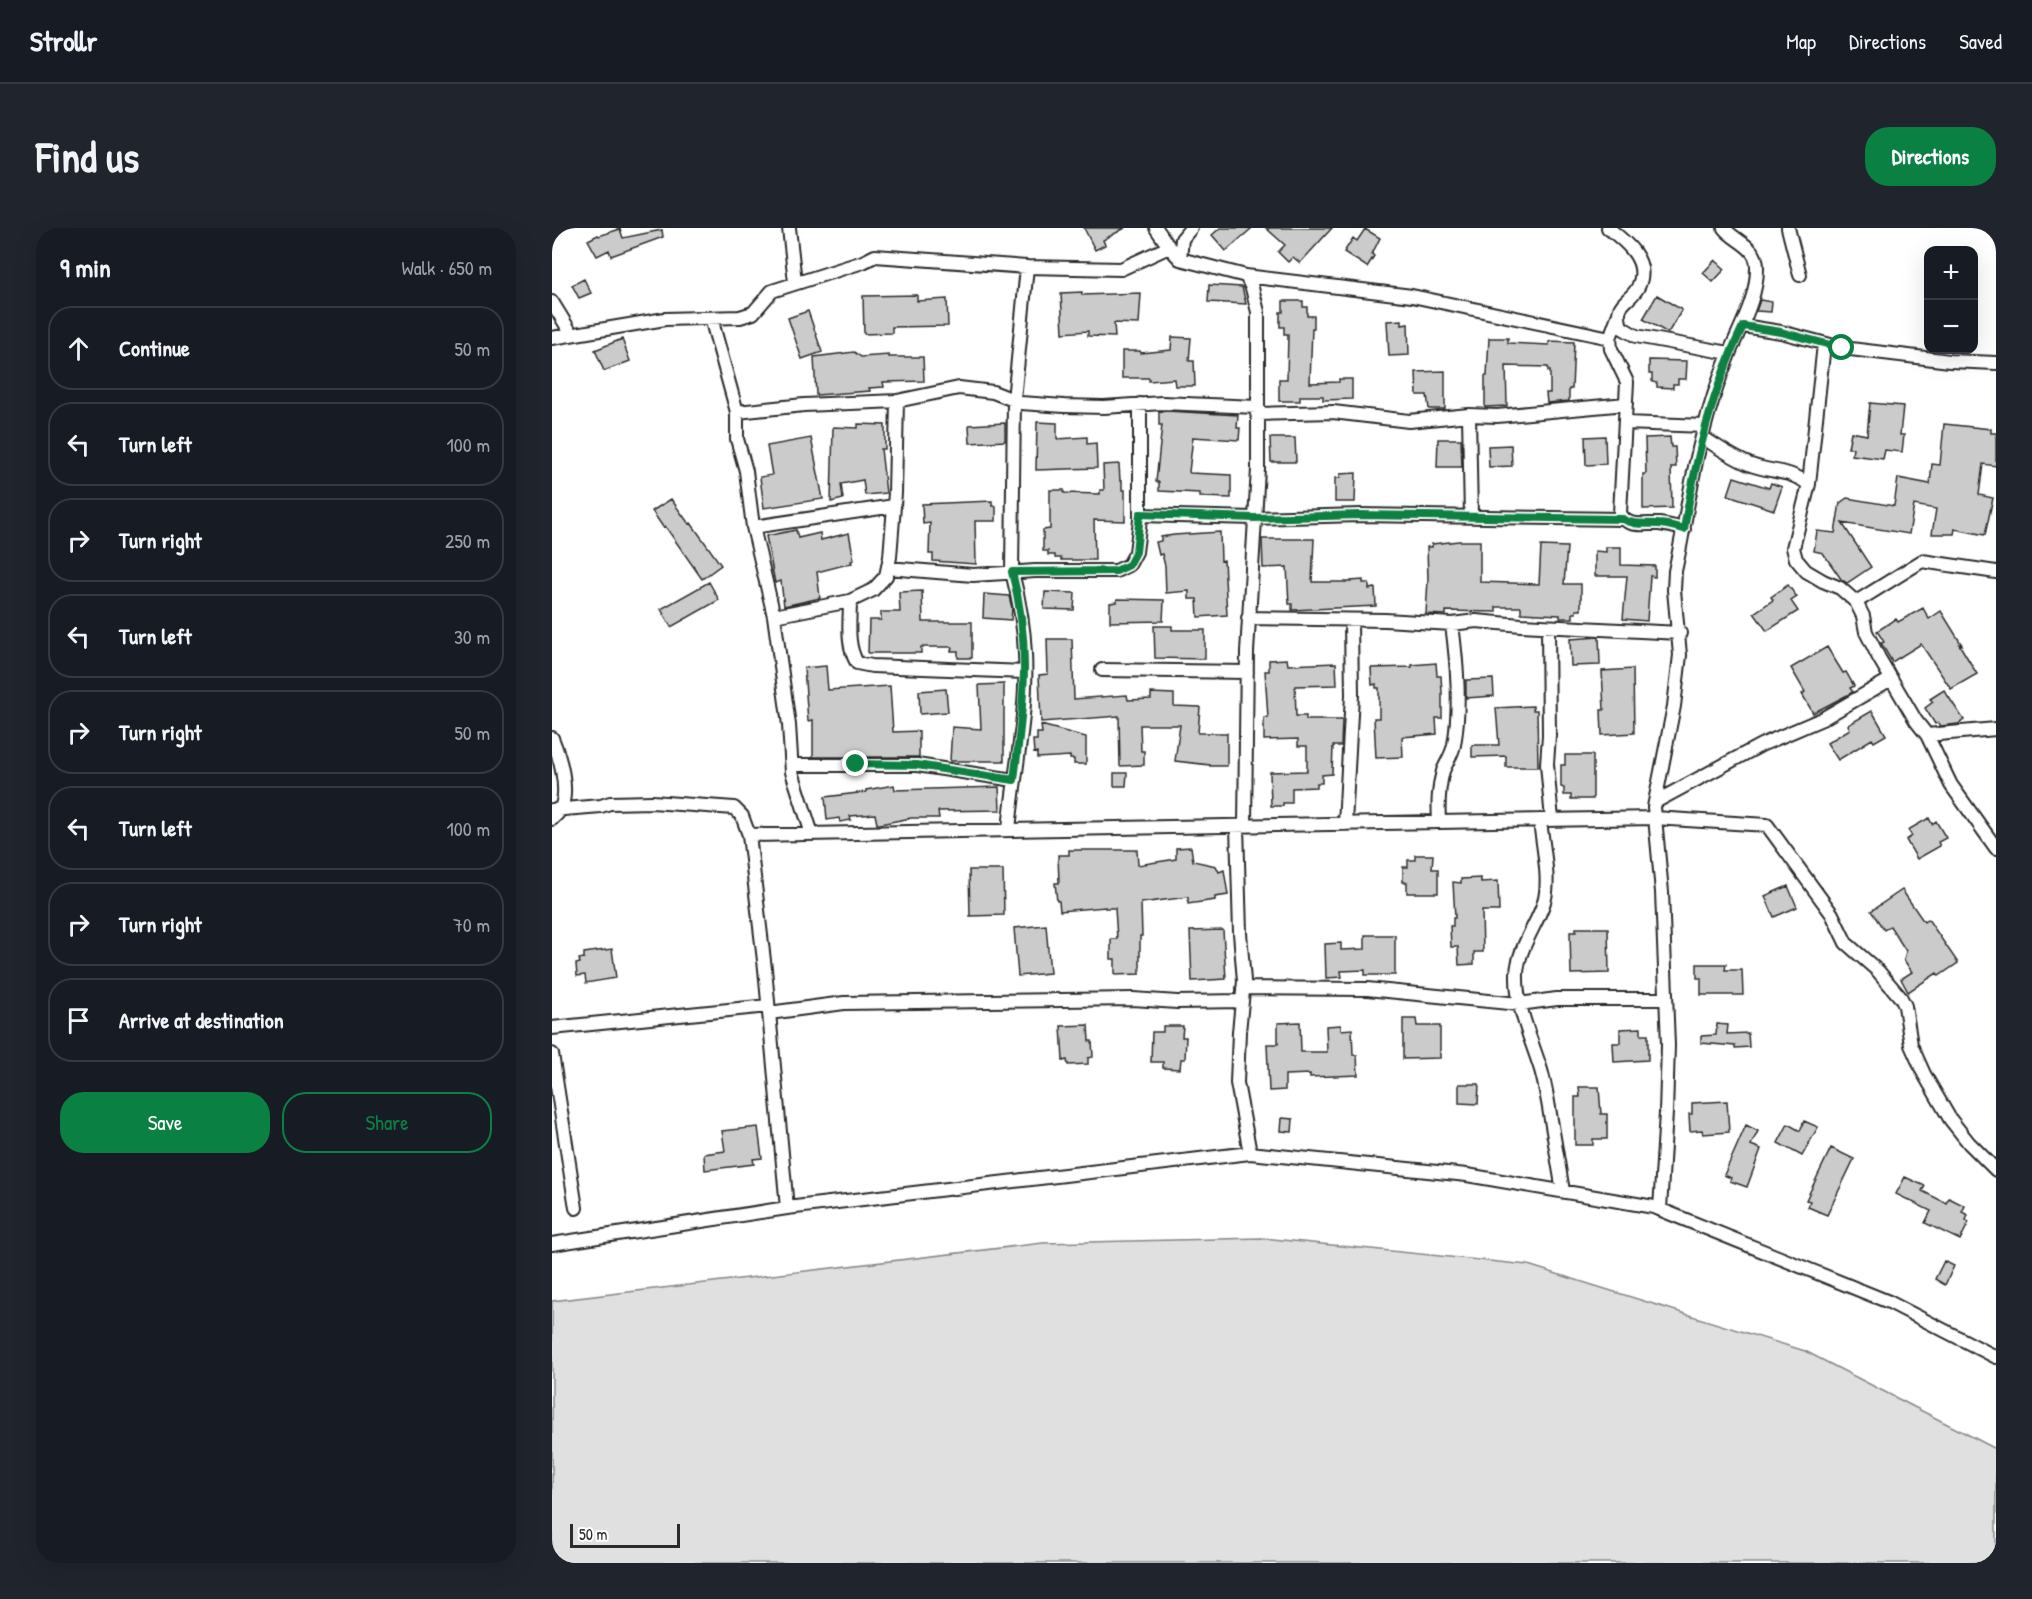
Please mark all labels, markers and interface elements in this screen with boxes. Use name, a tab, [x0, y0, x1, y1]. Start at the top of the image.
text: Strollr	[30, 22, 97, 60]
text: Map	[1786, 27, 1816, 56]
text: Directions	[1849, 27, 1926, 56]
text: Saved	[1959, 27, 2002, 56]
button: Directions	[1865, 127, 1996, 186]
text: Find us	[36, 128, 139, 185]
map controls	[1924, 246, 1978, 354]
button: +	[1924, 246, 1978, 300]
text: 9 min	[60, 250, 111, 285]
text: Walk · 650 m	[401, 254, 492, 281]
button: −	[1924, 300, 1978, 354]
icon: ahead	[62, 332, 95, 365]
text: Continue	[119, 333, 190, 363]
route start	[1828, 334, 1854, 360]
text: 50 m	[454, 335, 490, 362]
icon: left	[62, 428, 95, 461]
text: Turn left	[119, 429, 192, 459]
text: 100 m	[447, 431, 490, 458]
icon: right	[62, 524, 95, 557]
text: Turn right	[119, 525, 202, 555]
text: 250 m	[445, 527, 490, 554]
icon: left	[62, 620, 95, 653]
text: Turn left	[119, 621, 192, 651]
text: 30 m	[454, 623, 490, 650]
icon: right	[62, 716, 95, 749]
text: Turn right	[119, 717, 202, 747]
text: 50 m	[454, 719, 490, 746]
route end	[842, 750, 868, 776]
icon: left	[62, 812, 95, 845]
text: Turn left	[119, 813, 192, 843]
text: 100 m	[447, 815, 490, 842]
icon: right	[62, 908, 95, 941]
text: Turn right	[119, 909, 202, 939]
text: 70 m	[453, 911, 490, 938]
icon: arrive	[62, 1004, 95, 1037]
text: Arrive at destination	[119, 1005, 284, 1035]
button: Save	[60, 1092, 270, 1153]
button: Share	[282, 1092, 492, 1153]
scale bar	[570, 1521, 680, 1548]
text: 50 m	[579, 1523, 608, 1545]

